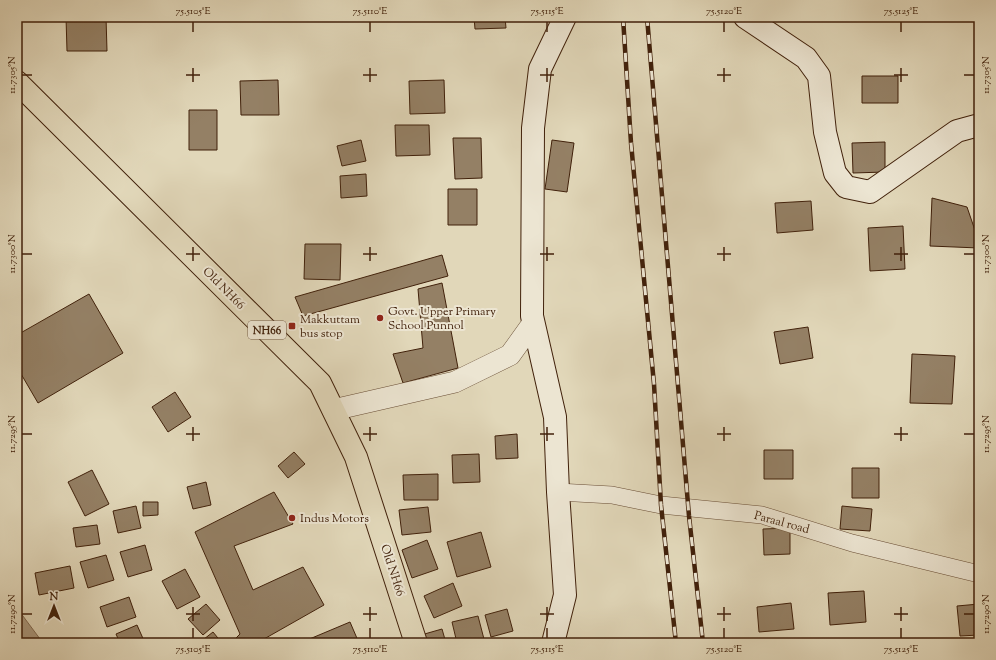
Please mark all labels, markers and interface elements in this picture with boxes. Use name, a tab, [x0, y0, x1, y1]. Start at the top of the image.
text: 75.5105°E	[175, 4, 211, 19]
text: 75.5110°E	[353, 4, 387, 19]
text: 75.5115°E	[530, 4, 564, 19]
text: 75.5120°E	[706, 4, 742, 19]
text: 75.5125°E	[884, 4, 918, 19]
text: 11.7305°N	[5, 56, 20, 94]
text: 11.7305°N	[979, 56, 994, 94]
text: 11.7300°N	[5, 234, 20, 274]
text: 11.7300°N	[979, 234, 994, 274]
street label: Old NH66	[198, 263, 249, 314]
place label: Govt. Upper Primary School Punnol	[388, 303, 496, 335]
place label: Makkuttam bus stop	[300, 311, 360, 343]
marker: Govt. Upper Primary School Punnol	[375, 313, 385, 323]
road number: NH66	[248, 321, 286, 339]
marker: Makkuttam bus stop	[287, 321, 297, 331]
text: 11.7295°N	[5, 415, 20, 453]
text: 11.7295°N	[979, 415, 994, 453]
street label: Paraal road	[752, 507, 812, 539]
place label: Indus Motors	[300, 510, 369, 528]
marker: Indus Motors	[287, 513, 297, 523]
street label: Old NH66	[375, 542, 409, 599]
north arrow	[34, 586, 74, 626]
text: N	[49, 589, 59, 605]
text: 11.7290°N	[5, 594, 20, 634]
text: 11.7290°N	[979, 594, 994, 634]
text: 75.5105°E	[175, 642, 211, 657]
text: 75.5110°E	[353, 642, 387, 657]
text: 75.5115°E	[530, 642, 564, 657]
text: 75.5120°E	[706, 642, 742, 657]
text: 75.5125°E	[884, 642, 918, 657]

